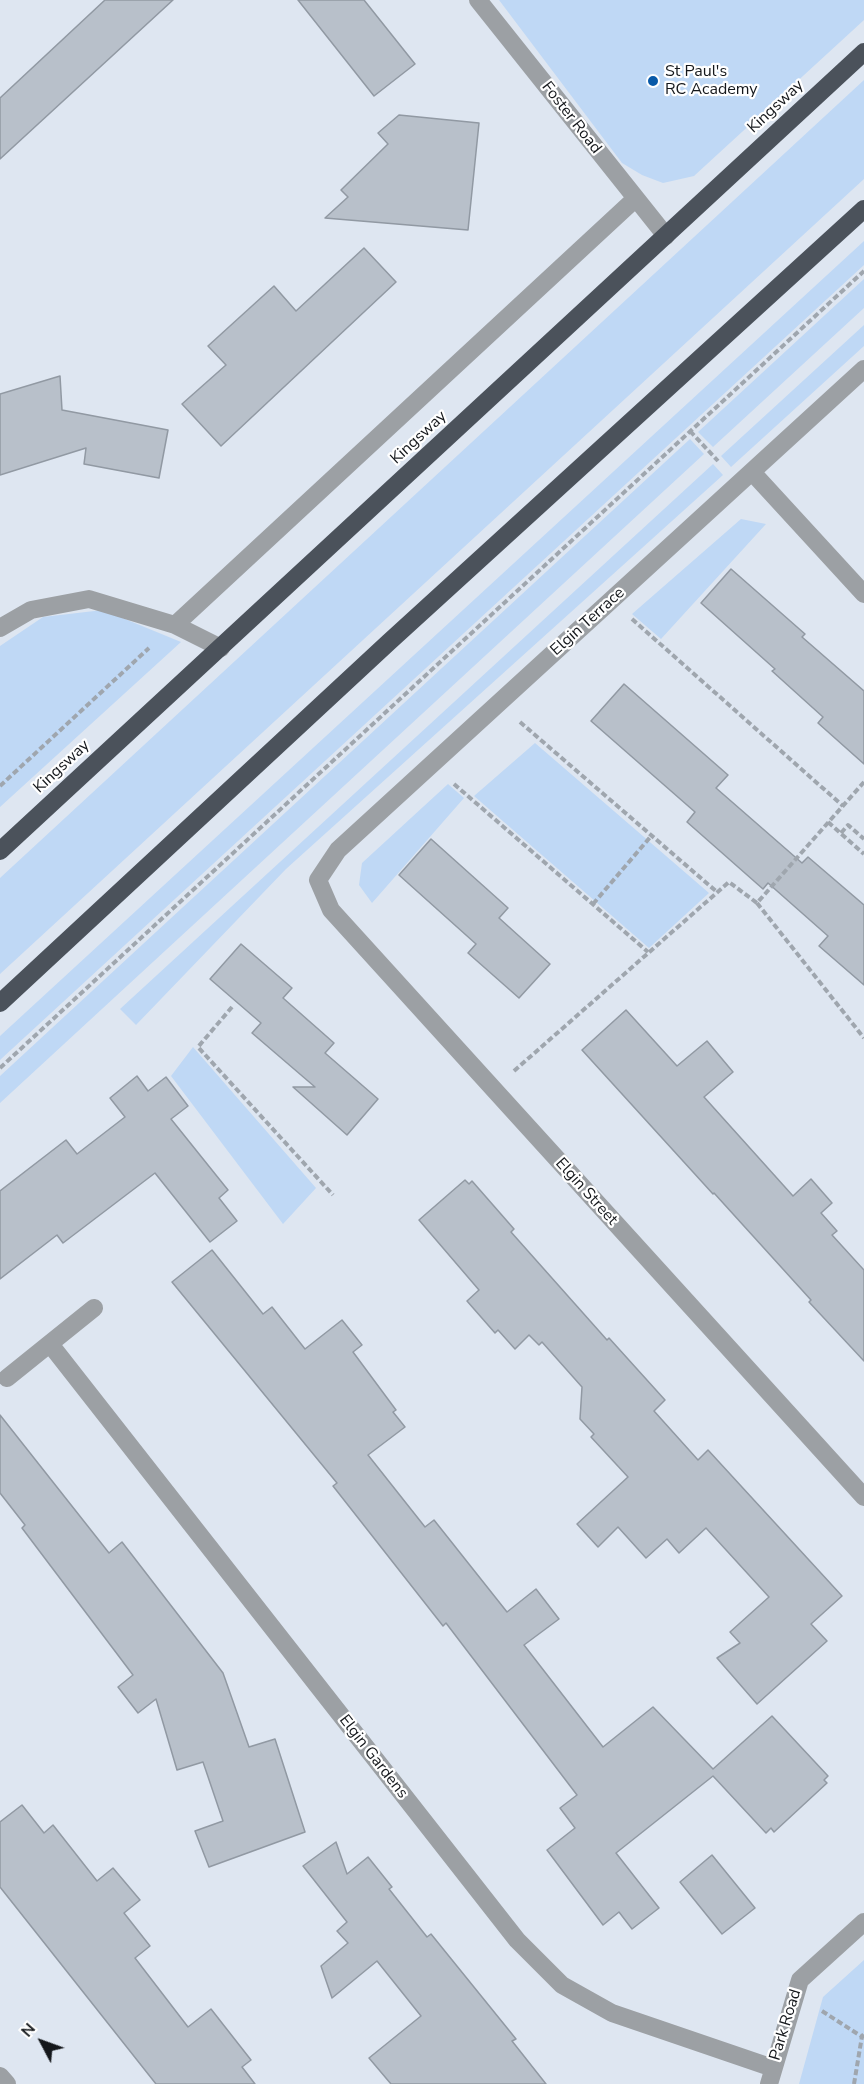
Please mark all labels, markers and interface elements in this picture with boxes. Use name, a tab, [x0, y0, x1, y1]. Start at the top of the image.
place label: St Paul's RC Academy	[665, 62, 758, 100]
marker: St Paul's RC Academy	[646, 74, 660, 88]
street label: Kingsway	[744, 76, 808, 138]
street label: Foster Road	[537, 78, 605, 158]
street label: Kingsway	[387, 407, 451, 469]
street label: Elgin Terrace	[547, 584, 629, 660]
street label: Kingsway	[30, 736, 94, 798]
street label: Elgin Street	[551, 1154, 621, 1230]
street label: Elgin Gardens	[334, 1711, 412, 1803]
street label: Park Road	[766, 1987, 806, 2063]
north arrow	[12, 2012, 72, 2072]
text: N	[16, 2018, 41, 2042]

